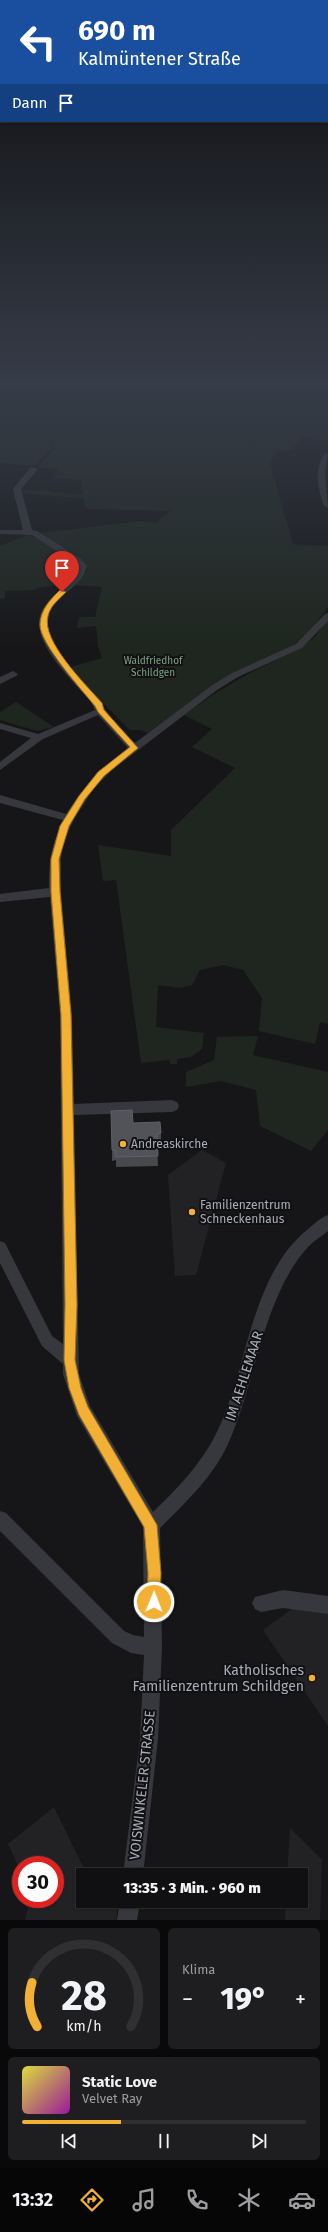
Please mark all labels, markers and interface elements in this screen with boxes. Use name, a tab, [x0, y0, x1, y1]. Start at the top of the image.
text: 690 m	[78, 14, 156, 47]
icon: left	[12, 16, 64, 68]
text: Kalmüntener Straße	[78, 48, 241, 70]
icon: arrive	[55, 92, 77, 114]
text: Dann	[12, 94, 47, 112]
pin	[45, 551, 79, 592]
icon: arrive	[51, 557, 73, 579]
park label: Waldfriedhof Schildgen	[124, 655, 183, 679]
place label: Andreaskirche	[131, 1137, 208, 1151]
marker: Andreaskirche	[118, 1139, 128, 1149]
place label: Familienzentrum Schneckenhaus	[200, 1198, 291, 1226]
marker: Familienzentrum Schneckenhaus	[187, 1207, 197, 1217]
street label: IM AEHLEMAAR	[222, 1329, 267, 1423]
position arrow	[133, 1581, 175, 1623]
place label: Katholisches Familienzentrum Schildgen	[133, 1662, 304, 1695]
marker: Katholisches Familienzentrum Schildgen	[307, 1673, 317, 1683]
street label: VOISWINKELER STRASSE	[126, 1709, 159, 1861]
speed limit sign: 30	[12, 1856, 64, 1908]
text: 13:35 · 3 Min. · 960 m	[123, 1879, 261, 1897]
text: Klima	[182, 1962, 215, 1977]
text: 28	[61, 1970, 107, 2020]
text: 19°	[221, 1981, 267, 2017]
text: −	[182, 1986, 193, 2013]
text: +	[295, 1986, 306, 2013]
text: km/h	[66, 2017, 102, 2034]
text: Static Love	[82, 2073, 157, 2091]
text: Velvet Ray	[82, 2091, 142, 2106]
icon: previous	[58, 2130, 80, 2152]
icon: pause	[153, 2130, 175, 2152]
icon: next	[248, 2130, 270, 2152]
icon: directions	[78, 2186, 106, 2214]
icon: music	[130, 2186, 158, 2214]
icon: phone	[183, 2186, 211, 2214]
icon: climate	[235, 2186, 263, 2214]
icon: car	[288, 2186, 316, 2214]
text: 13:32	[12, 2189, 53, 2211]

